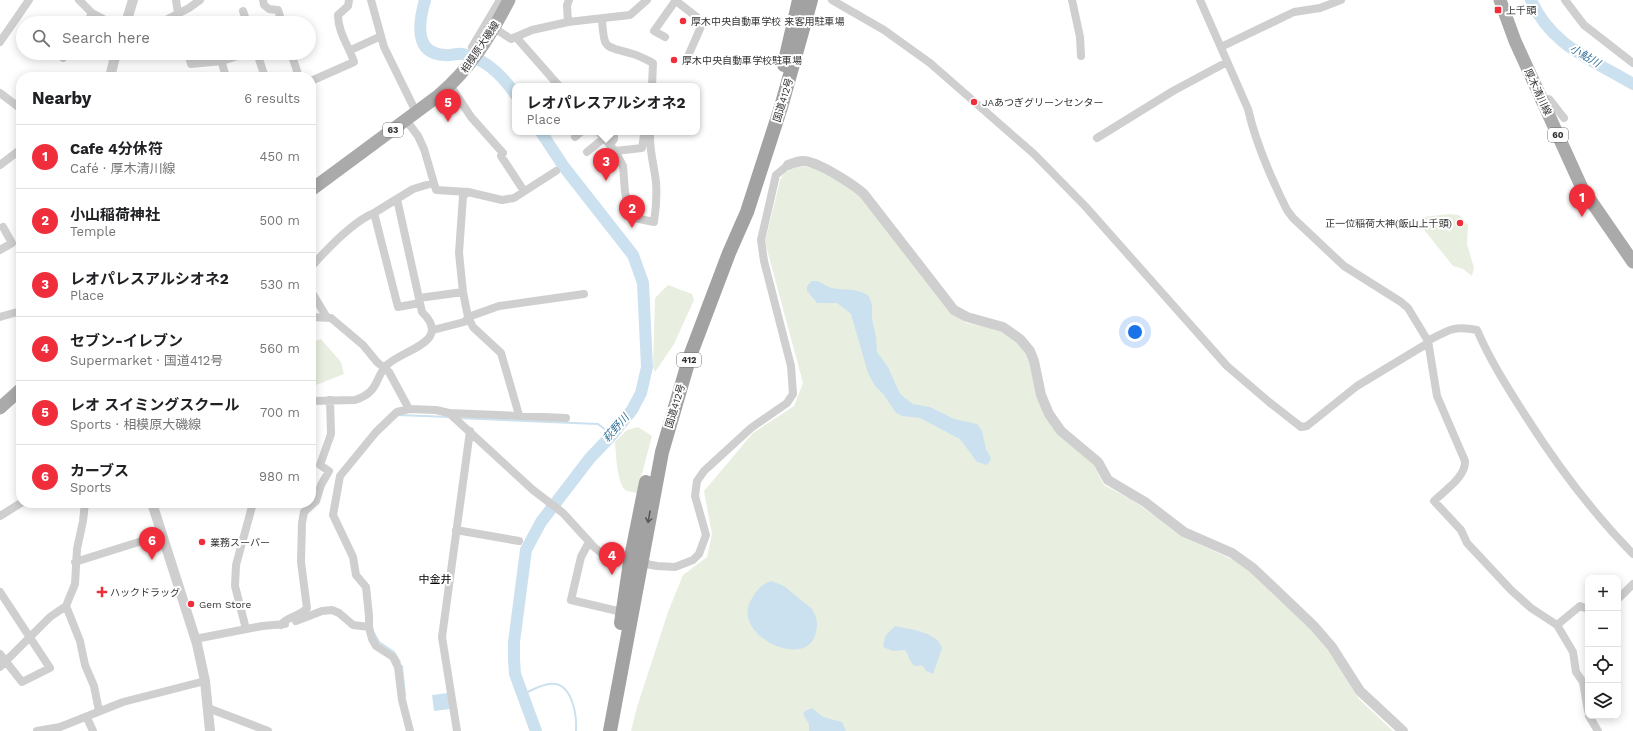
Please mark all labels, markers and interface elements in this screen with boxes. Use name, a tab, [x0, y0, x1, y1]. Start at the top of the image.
marker: 上千頭	[1493, 5, 1503, 15]
place label: 上千頭	[1506, 5, 1537, 16]
search box	[16, 16, 316, 60]
marker: 厚木中央自動車学校 来客用駐車場	[678, 16, 688, 26]
place label: 厚木中央自動車学校 来客用駐車場	[691, 16, 844, 27]
street label: 相模原大磯線	[459, 19, 501, 75]
icon: search	[30, 27, 52, 49]
text: Search here	[62, 29, 150, 47]
water label: 小鮎川	[1568, 42, 1603, 71]
marker: 厚木中央自動車学校駐車場	[669, 55, 679, 65]
place label: 厚木中央自動車学校駐車場	[682, 55, 802, 66]
street label: 厚木清川線	[1522, 67, 1554, 117]
street label: 国道412号	[771, 77, 795, 123]
popup	[512, 83, 700, 135]
text: Nearby	[32, 88, 91, 108]
pin: 5	[435, 89, 461, 122]
text: 6 results	[244, 91, 300, 106]
text: レオパレスアルシオネ2	[527, 94, 685, 112]
marker: JAあつぎグリーンセンター	[969, 97, 979, 107]
place label: JAあつぎグリーンセンター	[982, 97, 1104, 108]
text: Place	[527, 112, 561, 127]
road number: 63	[383, 123, 403, 137]
road number: 60	[1548, 128, 1568, 142]
text: Cafe 4分休符	[70, 140, 163, 158]
pin: 3	[593, 148, 619, 181]
text: 1	[42, 149, 48, 164]
text: 450 m	[260, 149, 300, 164]
text: Café · 厚木清川線	[70, 161, 175, 176]
pin: 1	[1569, 184, 1595, 217]
pin: 2	[619, 195, 645, 228]
text: 小山稲荷神社	[70, 206, 160, 224]
text: 2	[41, 213, 49, 228]
text: 500 m	[259, 213, 300, 228]
place label: 正一位稲荷大神(飯山上千頭)	[1325, 218, 1452, 229]
marker: 正一位稲荷大神(飯山上千頭)	[1455, 218, 1465, 228]
text: Temple	[70, 224, 116, 239]
text: レオパレスアルシオネ2	[70, 270, 229, 288]
text: 3	[41, 277, 49, 292]
text: 530 m	[260, 277, 300, 292]
text: Place	[70, 288, 104, 303]
your location	[1125, 322, 1145, 342]
text: セブン-イレブン	[70, 332, 183, 350]
text: 4	[41, 341, 49, 356]
text: 560 m	[260, 341, 300, 356]
text: Supermarket · 国道412号	[70, 353, 223, 368]
road number: 412	[677, 353, 701, 367]
street label: 国道412号	[663, 383, 687, 429]
text: レオ スイミングスクール	[70, 396, 239, 414]
text: 5	[41, 405, 49, 420]
text: 700 m	[260, 405, 300, 420]
water label: 萩野川	[600, 411, 632, 445]
text: Sports · 相模原大磯線	[70, 417, 201, 432]
text: カーブス	[70, 462, 129, 480]
text: 6	[41, 469, 49, 484]
text: 980 m	[259, 469, 300, 484]
text: Sports	[70, 480, 111, 495]
one-way arrow	[645, 510, 653, 523]
pin: 6	[139, 527, 165, 560]
marker: 業務スーパー	[197, 537, 207, 547]
place label: 業務スーパー	[210, 537, 270, 548]
pin: 4	[599, 542, 625, 575]
district label: 中金井	[419, 573, 452, 586]
map controls	[1585, 575, 1621, 719]
button: +	[1585, 575, 1621, 611]
marker: ハックドラッグ	[97, 587, 107, 597]
place label: ハックドラッグ	[110, 587, 180, 598]
marker: Gem Store	[186, 599, 196, 609]
place label: Gem Store	[199, 599, 251, 610]
button: −	[1585, 611, 1621, 647]
button: locate	[1585, 647, 1621, 683]
button: layers	[1585, 683, 1621, 719]

